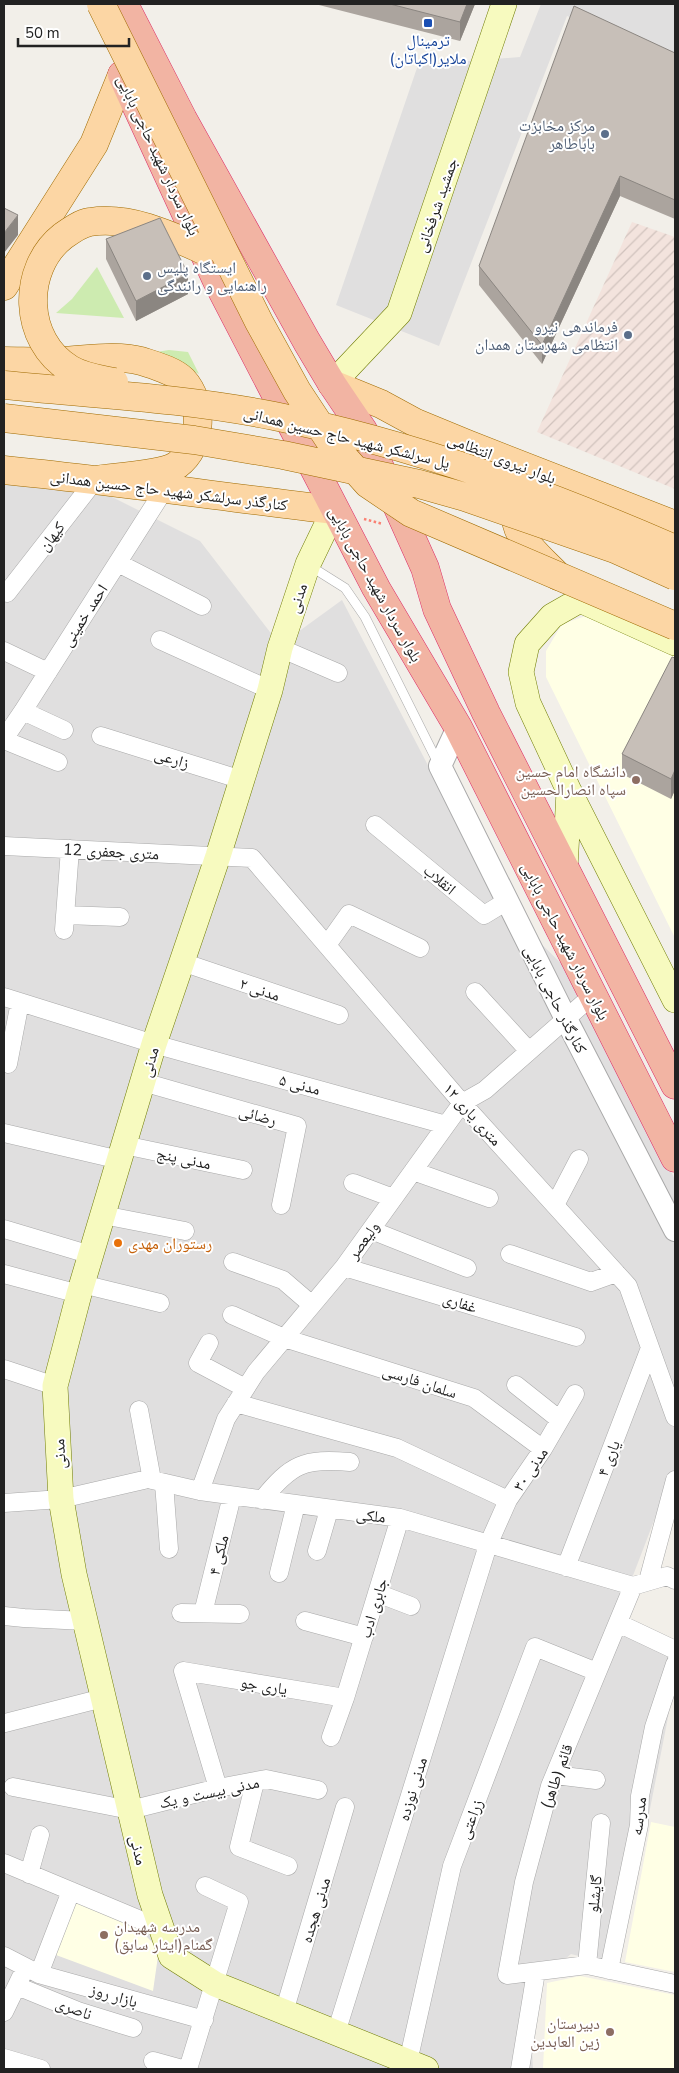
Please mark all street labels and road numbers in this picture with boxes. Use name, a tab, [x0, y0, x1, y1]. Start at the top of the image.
street label: بلوار سردار شهید حاجی بابایی	[111, 72, 205, 239]
street label: جمشید شرفخانی	[410, 155, 463, 256]
street label: پل سرلشکر شهید حاج حسین همدانی	[241, 402, 453, 474]
street label: بلوار نیروی انتظامی	[444, 428, 559, 490]
street label: کنارگذر سرلشکر شهید حاج حسین همدانی	[49, 466, 289, 517]
street label: بلوار سردار شهید حاجی بابایی	[323, 503, 427, 666]
street label: کیهان	[33, 517, 71, 556]
street label: احمد خمینی	[56, 580, 113, 651]
street label: مدنی	[283, 581, 313, 616]
street label: زارعی	[152, 743, 192, 775]
street label: 12 متری جعفری	[62, 838, 160, 866]
street label: بلوار سردار شهید حاجی بابایی	[516, 859, 615, 1024]
street label: انقلاب	[418, 860, 460, 900]
street label: کنارگذر حاجی بابایی	[518, 941, 592, 1058]
street label: مدنی ۲	[236, 973, 283, 1007]
street label: مدنی	[135, 1045, 165, 1080]
street label: مدنی ۵	[277, 1069, 323, 1101]
street label: ۱۲ متری یاری	[438, 1078, 506, 1151]
street label: رضائی	[236, 1100, 279, 1132]
street label: مدنی پنج	[155, 1142, 213, 1175]
street label: ولیعصر	[342, 1217, 385, 1265]
street label: غفاری	[440, 1287, 479, 1319]
street label: سلمان فارسی	[380, 1360, 460, 1404]
street label: یاری ۴	[592, 1437, 626, 1480]
street label: مدنی	[48, 1438, 72, 1470]
street label: مدنی ۳۰	[508, 1443, 554, 1496]
street label: ملکی	[355, 1503, 387, 1529]
street label: ملکی ۴	[203, 1533, 235, 1578]
street label: جابری ادب	[354, 1575, 394, 1641]
street label: یاری جو	[239, 1671, 289, 1701]
street label: قائم (طاهر)	[535, 1741, 579, 1812]
street label: مدنی نوزده	[393, 1755, 433, 1824]
street label: مدنی بیست و یک	[157, 1772, 261, 1814]
street label: زراعتی	[453, 1796, 489, 1842]
street label: مدرسه	[626, 1796, 652, 1837]
street label: مدنی	[124, 1833, 152, 1867]
street label: گایشلو	[582, 1874, 608, 1914]
street label: مدنی هجده	[296, 1875, 336, 1946]
street label: بازار روز	[86, 1978, 140, 2013]
street label: ناصری	[52, 1992, 95, 2026]

